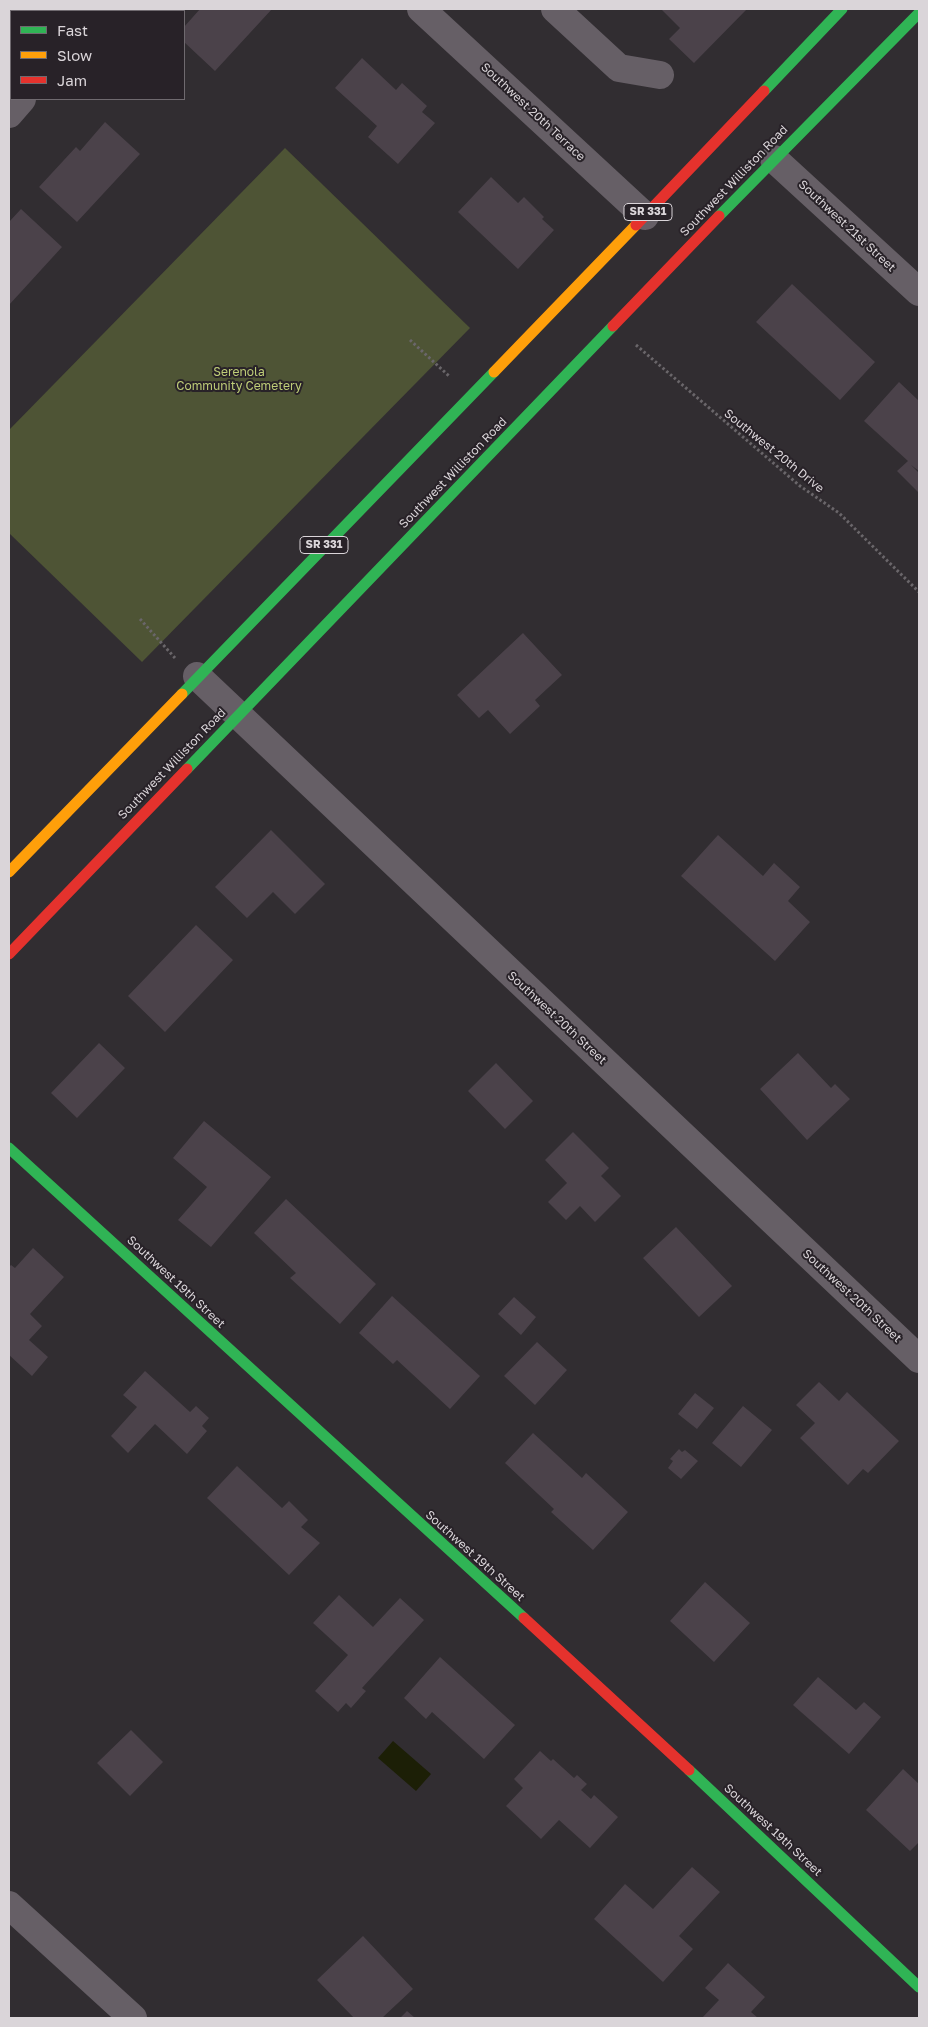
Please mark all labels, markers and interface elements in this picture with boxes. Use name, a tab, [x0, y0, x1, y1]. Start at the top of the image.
legend	[10, 10, 185, 100]
text: Fast	[57, 21, 88, 39]
text: Slow	[57, 46, 92, 64]
street label: Southwest 20th Terrace	[478, 60, 588, 164]
text: Jam	[57, 71, 87, 89]
street label: Southwest Williston Road	[677, 123, 791, 239]
street label: Southwest 21st Street	[796, 177, 898, 275]
road number: SR 331	[624, 203, 672, 220]
park label: Serenola Community Cemetery	[176, 365, 302, 393]
street label: Southwest 20th Drive	[721, 406, 827, 496]
street label: Southwest Williston Road	[396, 415, 510, 531]
road number: SR 331	[300, 536, 348, 554]
street label: Southwest Williston Road	[115, 706, 229, 822]
street label: Southwest 20th Street	[505, 968, 609, 1068]
street label: Southwest 19th Street	[124, 1233, 228, 1331]
street label: Southwest 20th Street	[800, 1246, 904, 1346]
street label: Southwest 19th Street	[422, 1508, 528, 1604]
street label: Southwest 19th Street	[721, 1781, 825, 1879]

